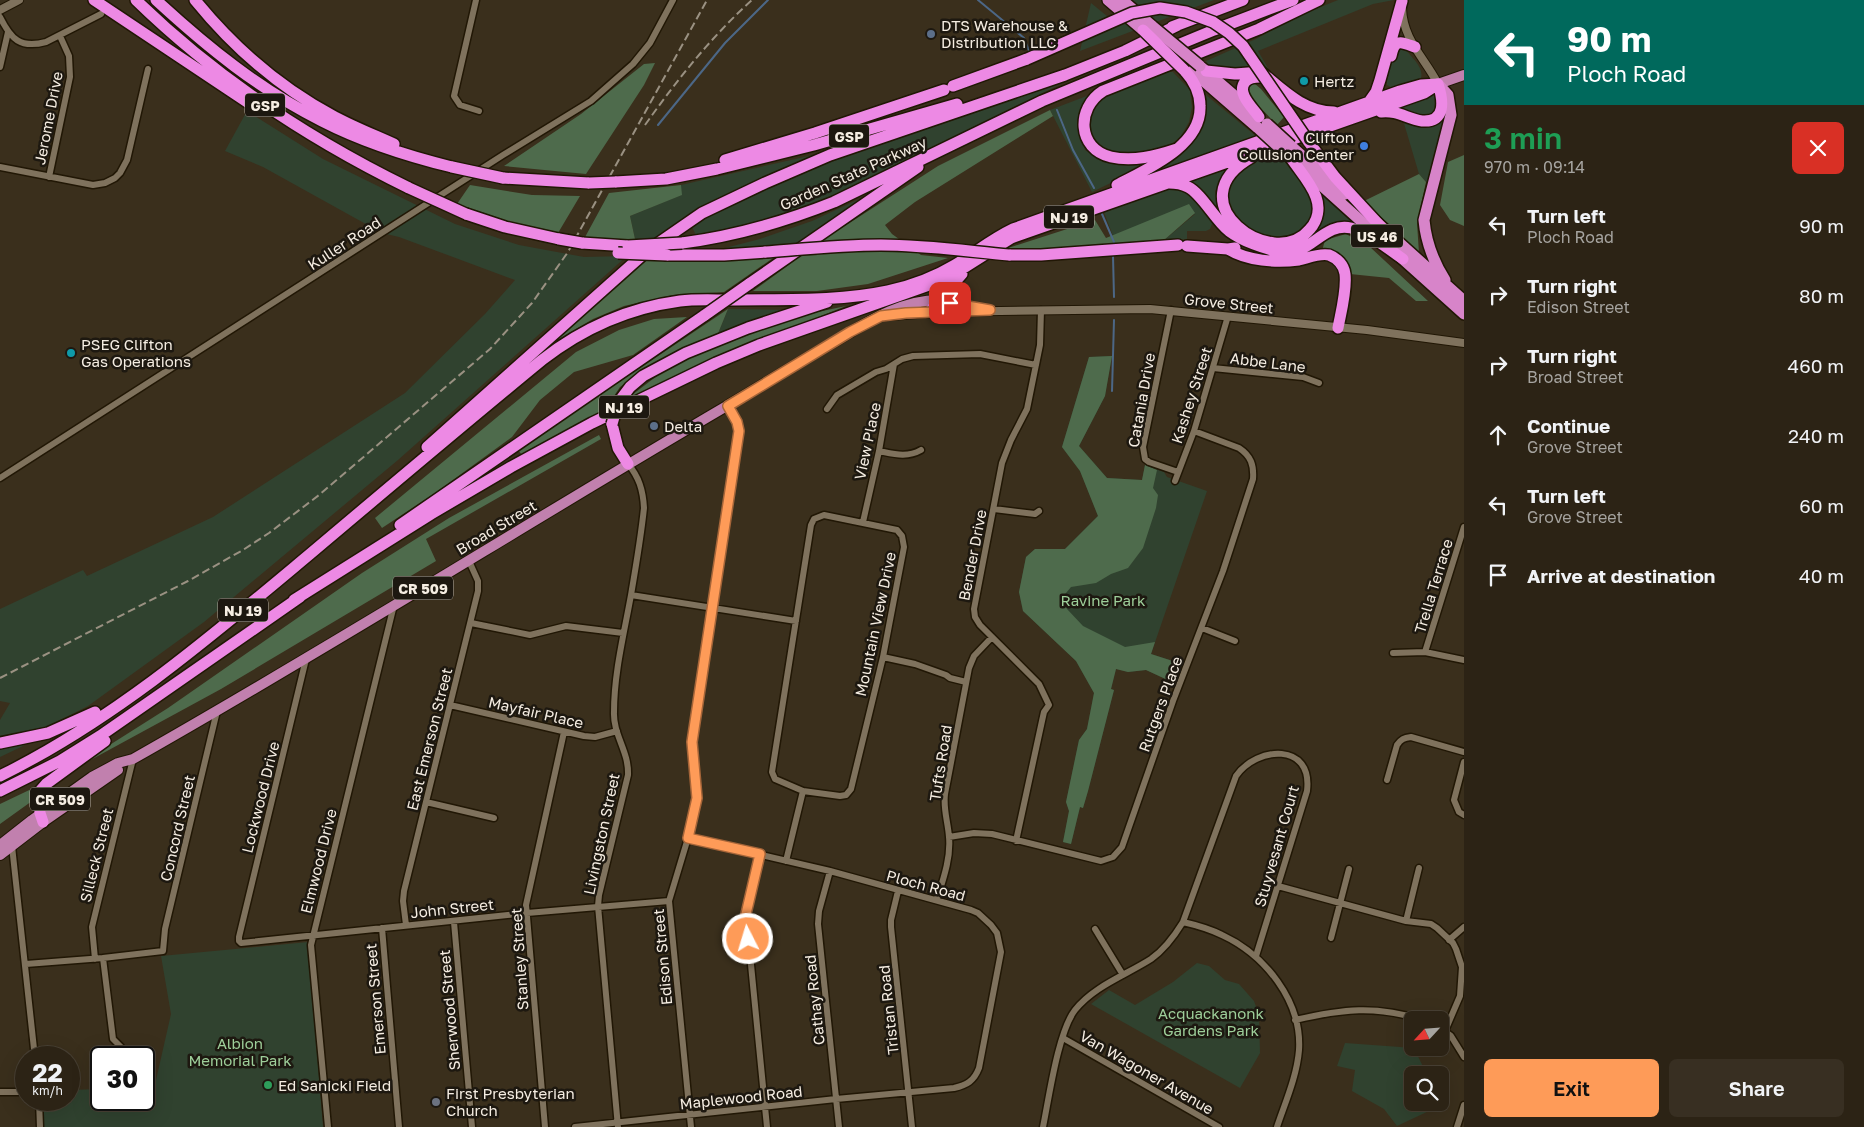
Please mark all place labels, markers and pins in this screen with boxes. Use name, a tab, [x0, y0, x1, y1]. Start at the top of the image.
place label: DTS Warehouse & Distribution LLC	[941, 16, 1068, 51]
marker: DTS Warehouse & Distribution LLC	[925, 28, 937, 40]
place label: Hertz	[1314, 72, 1355, 90]
marker: Hertz	[1298, 75, 1310, 87]
place label: Clifton Collision Center	[1239, 128, 1354, 163]
marker: Clifton Collision Center	[1358, 140, 1370, 152]
pin	[929, 282, 971, 324]
place label: PSEG Clifton Gas Operations	[81, 335, 191, 370]
marker: PSEG Clifton Gas Operations	[65, 347, 77, 359]
place label: Delta	[664, 417, 702, 435]
marker: Delta	[648, 420, 660, 432]
place label: Ed Sanicki Field	[278, 1076, 391, 1094]
marker: Ed Sanicki Field	[262, 1079, 274, 1091]
place label: First Presbyterian Church	[446, 1084, 575, 1119]
marker: First Presbyterian Church	[430, 1096, 442, 1108]

